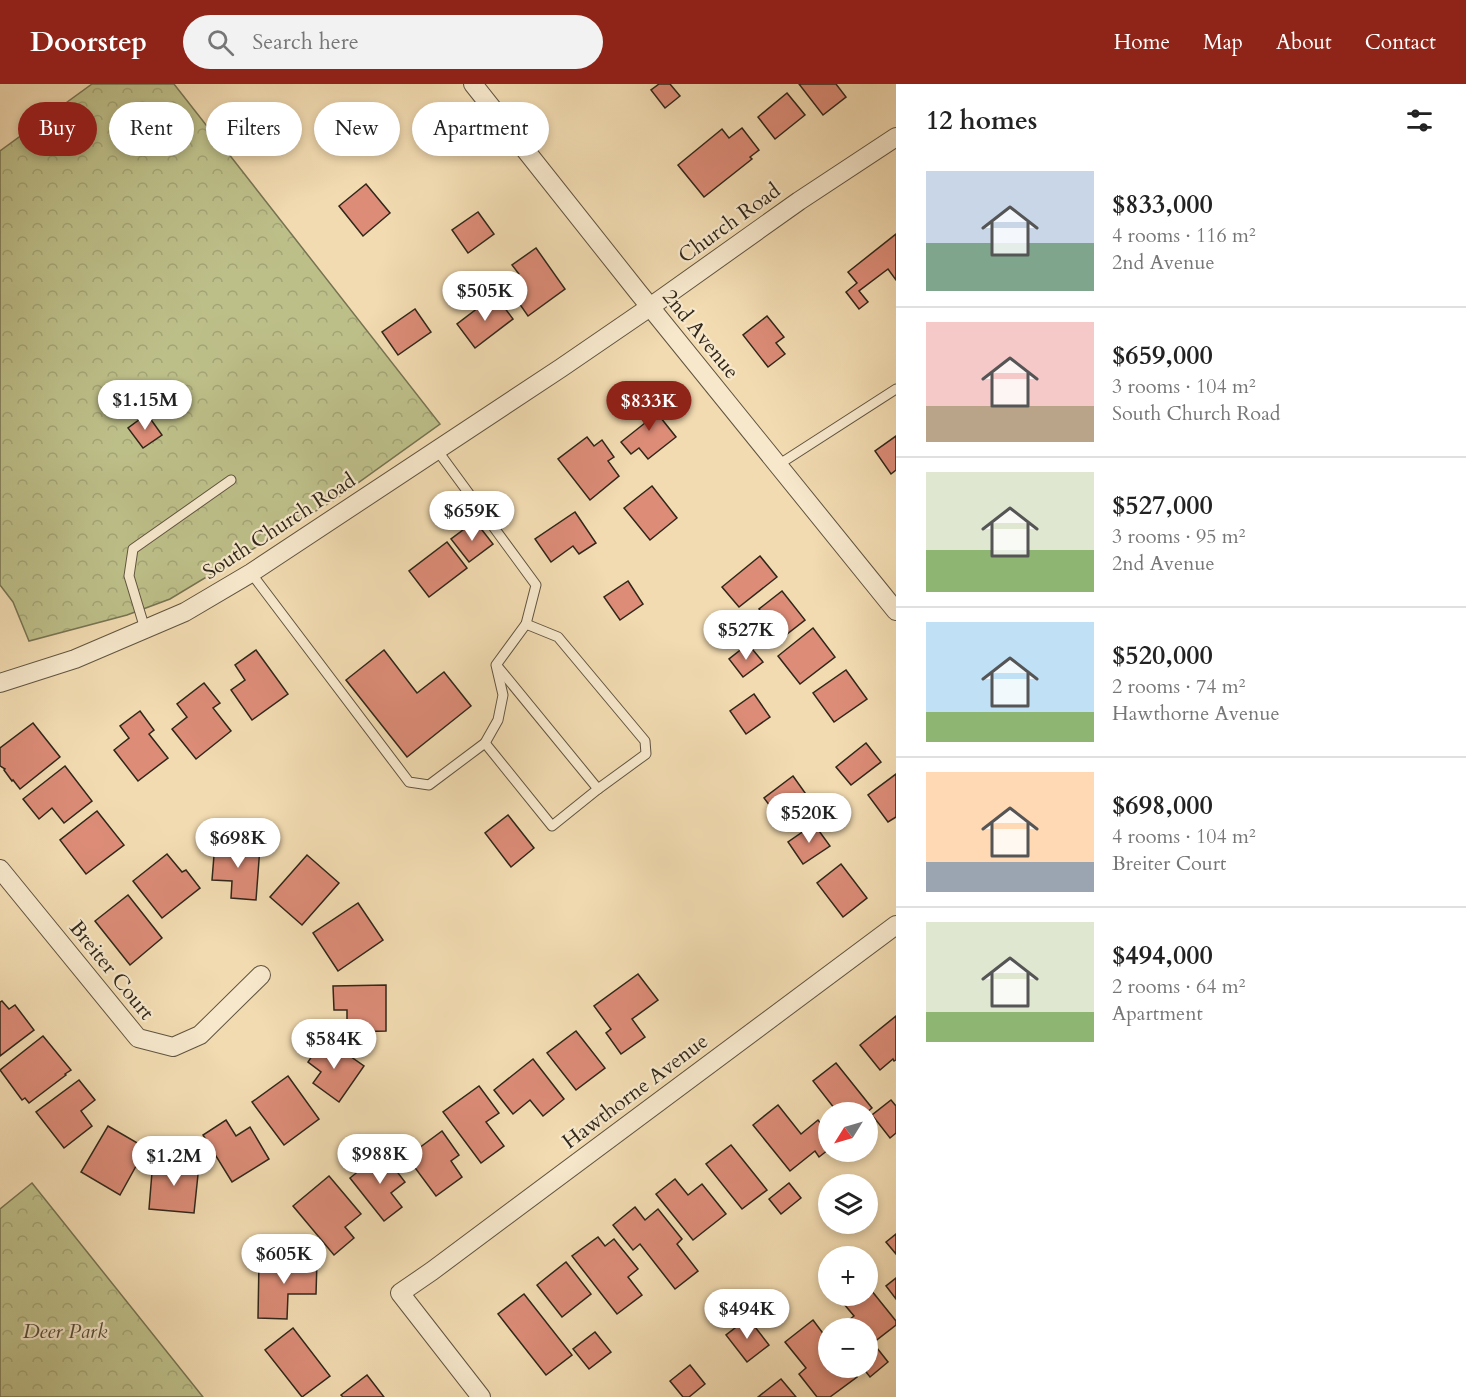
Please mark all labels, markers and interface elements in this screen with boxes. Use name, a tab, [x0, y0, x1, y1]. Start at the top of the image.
search box	[183, 15, 603, 69]
text: Doorstep	[30, 23, 147, 61]
icon: search	[204, 26, 237, 59]
text: Search here	[252, 27, 359, 57]
text: Home	[1114, 28, 1170, 57]
text: Map	[1203, 28, 1243, 57]
text: About	[1276, 28, 1332, 57]
text: Contact	[1365, 28, 1436, 57]
chip: Buy	[18, 102, 97, 156]
chip: Rent	[109, 102, 194, 156]
chip: Filters	[206, 102, 302, 156]
chip: New	[314, 102, 400, 156]
chip: Apartment	[412, 102, 549, 156]
text: 12 homes	[926, 103, 1037, 138]
icon: filters	[1403, 104, 1436, 137]
street label: Church Road	[672, 177, 786, 270]
text: $833,000	[1112, 187, 1213, 222]
icon: home	[974, 195, 1046, 267]
text: 4 rooms · 116 m²	[1112, 222, 1256, 249]
text: 2nd Avenue	[1112, 249, 1214, 276]
pin: $505K	[443, 271, 527, 322]
text: $505K	[456, 277, 514, 304]
street label: 2nd Avenue	[655, 283, 746, 385]
text: $659,000	[1112, 338, 1213, 373]
icon: home	[974, 346, 1046, 418]
text: 3 rooms · 104 m²	[1112, 373, 1256, 400]
pin: $1.15M	[96, 380, 194, 431]
pin: $833K	[607, 381, 691, 432]
text: $1.15M	[112, 386, 178, 413]
text: $833K	[620, 387, 678, 414]
text: South Church Road	[1112, 400, 1280, 427]
street label: South Church Road	[197, 466, 361, 587]
text: $527,000	[1112, 488, 1213, 523]
pin: $659K	[430, 491, 514, 542]
icon: home	[974, 496, 1046, 568]
text: $659K	[443, 497, 501, 524]
text: 3 rooms · 95 m²	[1112, 523, 1245, 550]
text: 2nd Avenue	[1112, 550, 1214, 577]
pin: $527K	[704, 610, 788, 661]
text: $527K	[717, 616, 775, 643]
text: $520,000	[1112, 638, 1213, 673]
icon: home	[974, 646, 1046, 718]
text: 2 rooms · 74 m²	[1112, 673, 1245, 700]
text: Hawthorne Avenue	[1112, 700, 1279, 727]
text: $698,000	[1112, 788, 1213, 823]
pin: $520K	[767, 793, 851, 844]
icon: home	[974, 796, 1046, 868]
text: $520K	[780, 799, 838, 826]
pin: $698K	[196, 818, 280, 869]
text: 4 rooms · 104 m²	[1112, 823, 1256, 850]
text: $698K	[209, 824, 267, 851]
text: Breiter Court	[1112, 850, 1226, 877]
street label: Breiter Court	[63, 915, 161, 1026]
text: $494,000	[1112, 938, 1213, 973]
icon: home	[974, 946, 1046, 1018]
text: 2 rooms · 64 m²	[1112, 973, 1245, 1000]
text: Apartment	[1112, 1000, 1203, 1027]
pin: $584K	[292, 1019, 376, 1070]
text: $584K	[305, 1025, 363, 1052]
street label: Hawthorne Avenue	[556, 1027, 714, 1156]
north arrow	[818, 1102, 878, 1162]
map controls	[818, 1102, 878, 1378]
pin: $988K	[338, 1134, 422, 1185]
pin: $1.2M	[132, 1136, 216, 1187]
text: $988K	[351, 1140, 409, 1167]
text: $1.2M	[146, 1142, 202, 1169]
button: layers	[818, 1174, 878, 1234]
pin: $605K	[242, 1234, 326, 1285]
text: $605K	[255, 1240, 313, 1267]
button: +	[818, 1246, 878, 1306]
pin: $494K	[705, 1289, 789, 1340]
text: $494K	[718, 1295, 776, 1322]
park label: Deer Park	[23, 1317, 108, 1346]
button: −	[818, 1318, 878, 1378]

